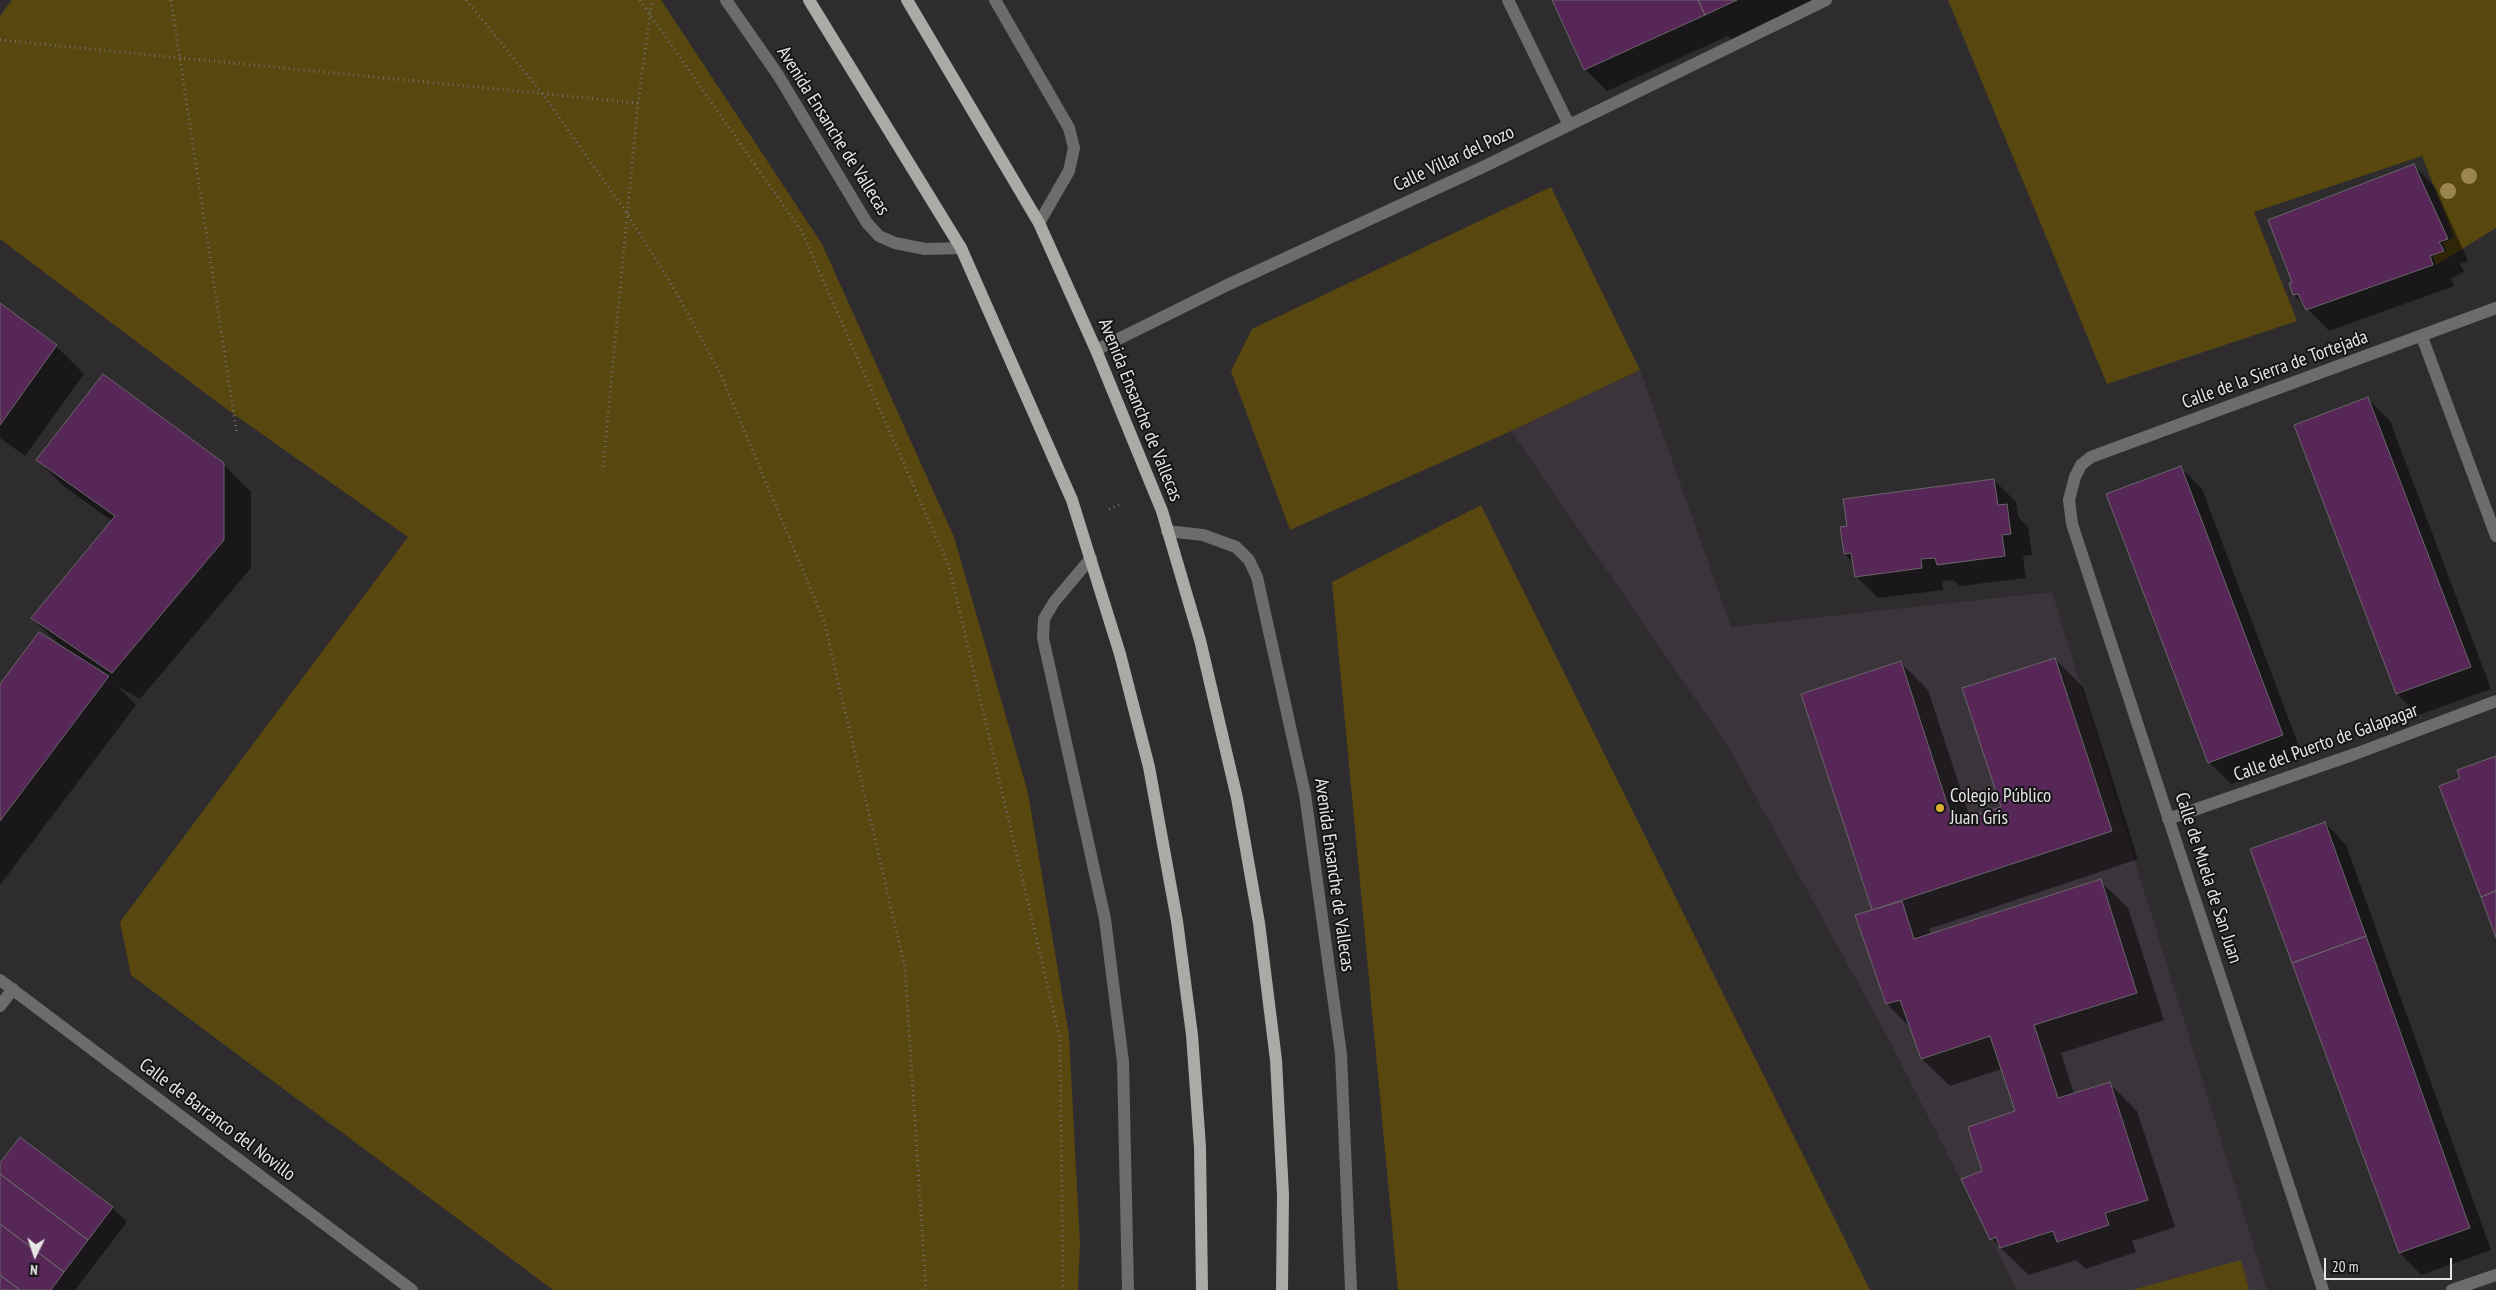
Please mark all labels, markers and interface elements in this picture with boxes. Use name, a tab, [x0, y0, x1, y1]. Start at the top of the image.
street label: Avenida Ensanche de Vallecas	[772, 42, 894, 220]
street label: Calle Villar del Pozo	[1390, 121, 1518, 197]
street label: Avenida Ensanche de Vallecas	[1093, 315, 1187, 505]
street label: Calle de la Sierra de Tortejada	[2179, 326, 2371, 414]
street label: Calle del Puerto de Galapagar	[2231, 699, 2421, 787]
street label: Avenida Ensanche de Vallecas	[1309, 777, 1359, 973]
place label: Colegio Público Juan Gris	[1950, 786, 2051, 830]
street label: Calle de Muela de San Juan	[2170, 790, 2246, 966]
marker: Colegio Público Juan Gris	[1934, 802, 1946, 814]
street label: Calle de Barranco del Novillo	[134, 1054, 300, 1186]
north arrow	[10, 1230, 60, 1280]
scale bar	[2326, 1248, 2454, 1280]
text: 20 m	[2332, 1257, 2358, 1276]
text: N	[30, 1261, 38, 1279]

